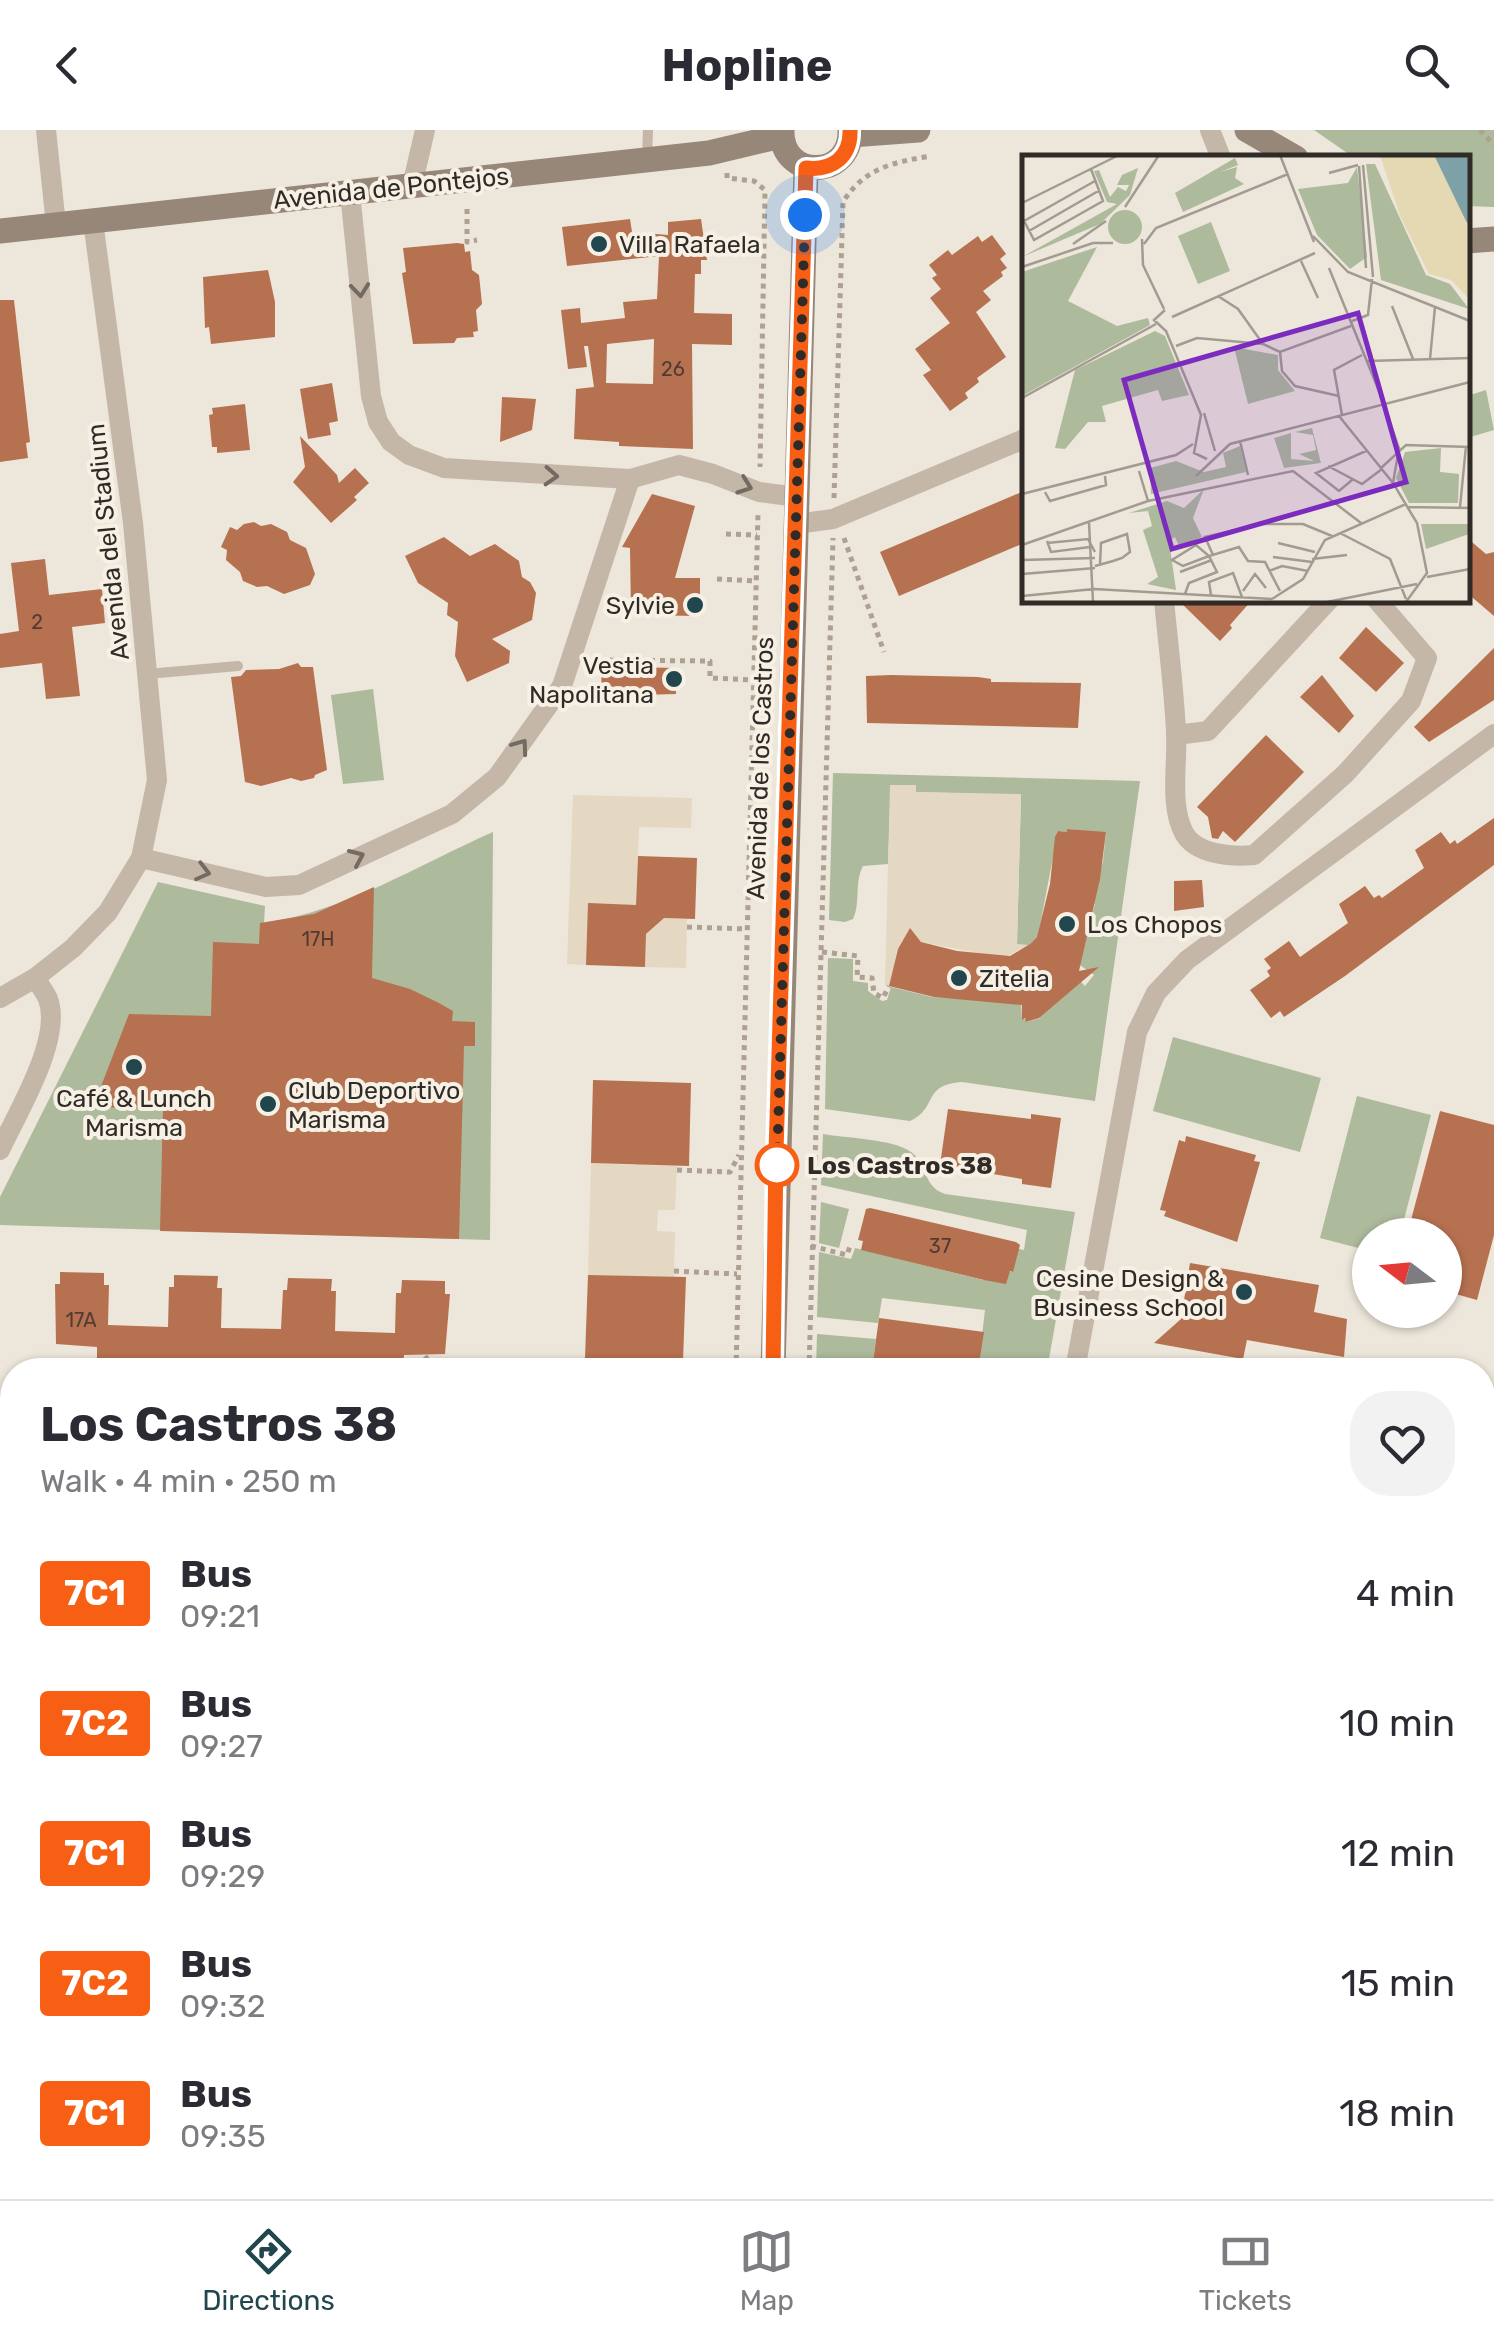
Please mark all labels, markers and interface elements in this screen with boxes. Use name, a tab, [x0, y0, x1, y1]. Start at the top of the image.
icon: back	[40, 38, 95, 93]
icon: search	[1399, 38, 1454, 93]
text: Hopline	[662, 39, 832, 92]
inset map	[1022, 155, 1469, 602]
street label: Avenida de Pontejos	[272, 161, 510, 215]
your location	[780, 190, 830, 240]
place label: Villa Rafaela	[619, 230, 761, 259]
marker: Villa Rafaela	[588, 233, 610, 255]
one-way arrow	[349, 282, 370, 298]
house number: 26	[661, 357, 685, 381]
street label: Avenida del Stadium	[81, 422, 135, 662]
one-way arrow	[544, 465, 560, 486]
one-way arrow	[736, 474, 753, 495]
place label: Sylvie	[606, 591, 675, 620]
marker: Sylvie	[684, 594, 706, 616]
house number: 2	[31, 610, 43, 634]
street label: Avenida de los Castros	[741, 636, 779, 900]
place label: Vestia Napolitana	[529, 651, 654, 709]
marker: Vestia Napolitana	[663, 668, 685, 690]
one-way arrow	[509, 739, 527, 757]
one-way arrow	[347, 849, 365, 869]
one-way arrow	[194, 861, 211, 882]
place label: Los Chopos	[1087, 910, 1222, 939]
marker: Los Chopos	[1056, 913, 1078, 935]
house number: 17H	[301, 927, 335, 951]
place label: Zitelia	[979, 964, 1050, 993]
marker: Zitelia	[948, 967, 970, 989]
marker: Café & Lunch Marisma	[123, 1056, 145, 1078]
place label: Club Deportivo Marisma	[288, 1076, 460, 1134]
place label: Café & Lunch Marisma	[56, 1084, 212, 1142]
marker: Club Deportivo Marisma	[257, 1093, 279, 1115]
marker: Los Castros 38	[756, 1144, 798, 1186]
place label: Los Castros 38	[807, 1151, 993, 1180]
north arrow	[1352, 1218, 1462, 1328]
map controls	[1352, 1218, 1462, 1328]
house number: 37	[929, 1234, 951, 1258]
place label: Cesine Design & Business School	[1033, 1264, 1224, 1322]
marker: Cesine Design & Business School	[1233, 1281, 1255, 1303]
house number: 17A	[65, 1308, 97, 1332]
button: heart	[1350, 1391, 1455, 1496]
text: Los Castros 38	[40, 1396, 397, 1453]
text: Walk · 4 min · 250 m	[40, 1462, 337, 1500]
text: Bus	[180, 1551, 252, 1597]
text: 4 min	[1356, 1570, 1455, 1616]
text: 7C1	[64, 1572, 126, 1614]
text: 09:21	[180, 1597, 260, 1635]
text: Bus	[180, 1681, 252, 1727]
text: 10 min	[1339, 1700, 1455, 1746]
text: 7C2	[61, 1702, 129, 1744]
text: 09:27	[180, 1727, 263, 1765]
text: Bus	[180, 1811, 252, 1857]
text: 12 min	[1341, 1830, 1455, 1876]
text: 7C1	[64, 1832, 126, 1874]
text: 09:29	[180, 1857, 265, 1895]
text: Bus	[180, 1941, 252, 1987]
text: 15 min	[1341, 1960, 1455, 2006]
text: 7C2	[61, 1962, 129, 2004]
text: 09:32	[180, 1987, 266, 2025]
text: Bus	[180, 2071, 252, 2117]
text: 18 min	[1339, 2090, 1455, 2136]
text: 7C1	[64, 2092, 126, 2134]
text: 09:35	[180, 2117, 266, 2155]
tab: Directions	[202, 2224, 335, 2317]
tab: Map	[739, 2224, 794, 2317]
tab: Tickets	[1199, 2224, 1292, 2317]

